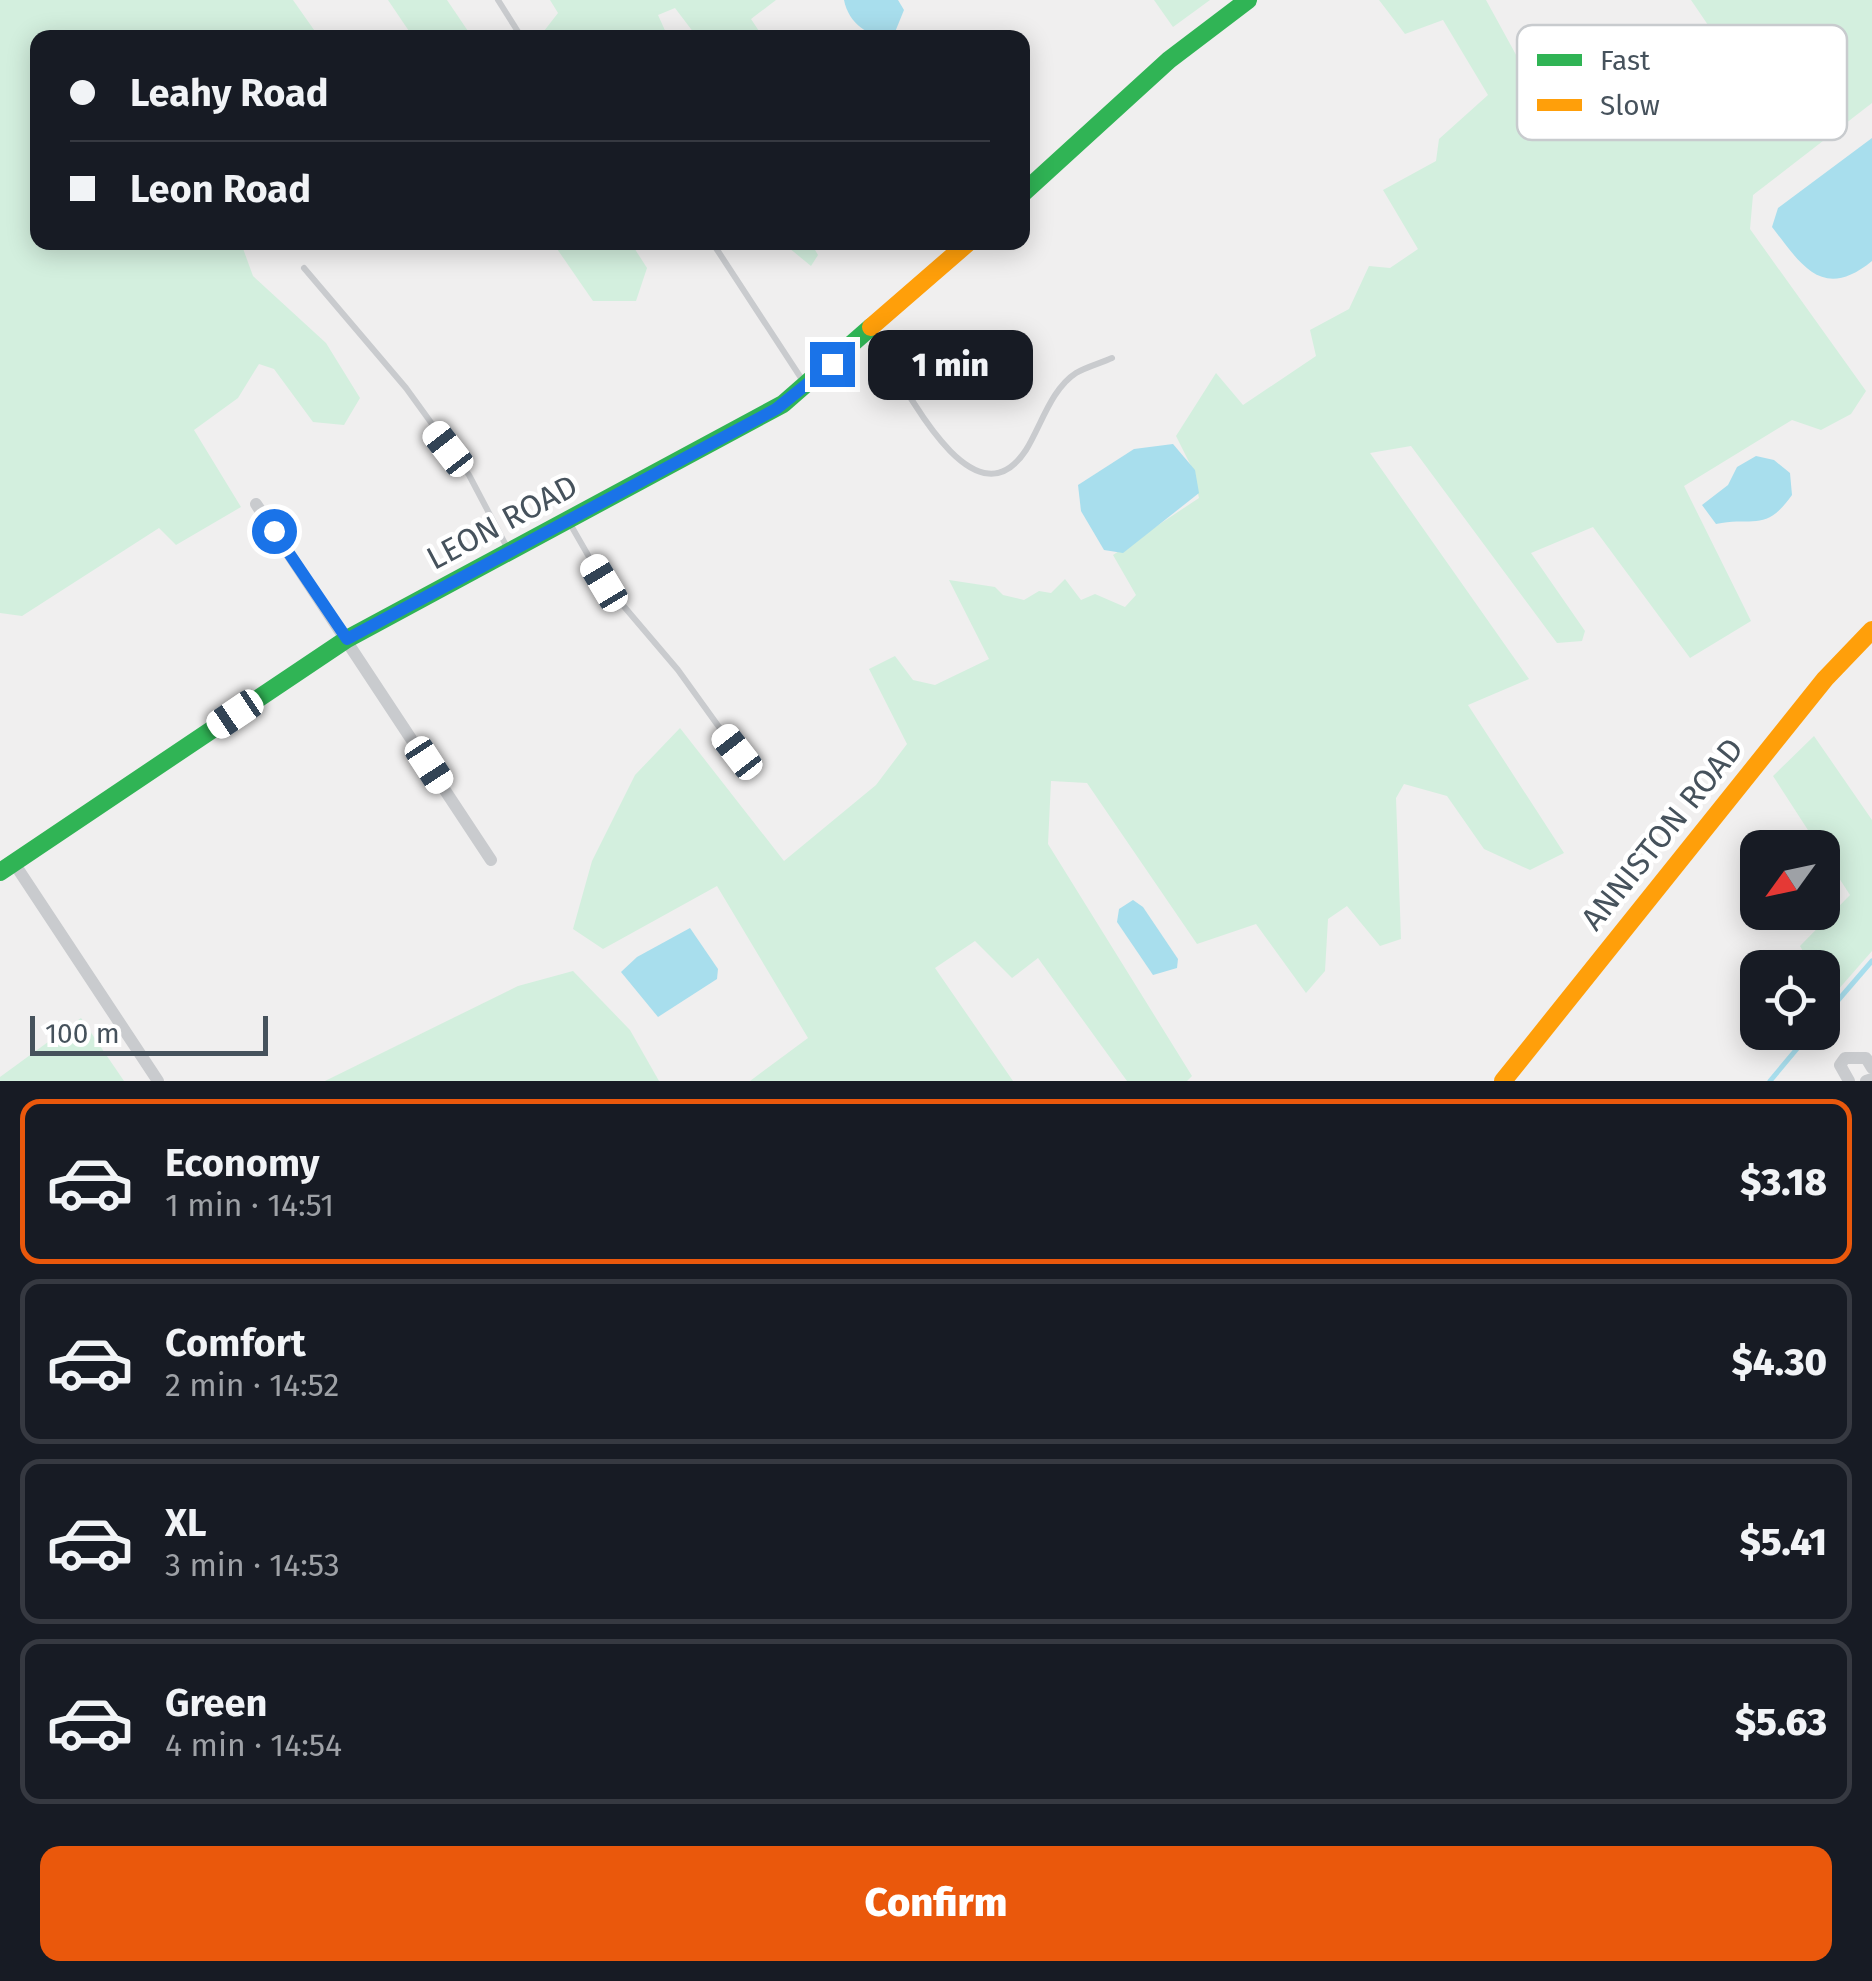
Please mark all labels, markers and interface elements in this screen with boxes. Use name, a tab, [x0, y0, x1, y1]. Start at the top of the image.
legend	[1517, 25, 1847, 140]
text: Fast	[1600, 44, 1651, 77]
text: Leahy Road	[130, 70, 329, 116]
text: Slow	[1600, 89, 1660, 122]
text: Leon Road	[130, 166, 311, 212]
callout: 1 min	[867, 329, 1032, 399]
route end	[810, 342, 855, 387]
text: 1 min	[912, 346, 989, 384]
car	[418, 416, 478, 482]
street label: LEON ROAD	[420, 466, 584, 578]
route start	[252, 509, 297, 554]
car	[576, 550, 632, 616]
car	[202, 685, 268, 743]
car	[707, 719, 767, 785]
street label: ANNISTON ROAD	[1573, 730, 1751, 938]
car	[400, 732, 458, 798]
north arrow	[1740, 830, 1840, 930]
map controls	[1740, 830, 1840, 1050]
button: locate	[1740, 950, 1840, 1050]
scale bar	[30, 1011, 268, 1056]
text: 100 m	[45, 1017, 120, 1050]
icon: car	[45, 1137, 135, 1227]
text: Economy	[165, 1140, 320, 1186]
text: $3.18	[1740, 1159, 1827, 1205]
text: 1 min · 14:51	[165, 1186, 334, 1224]
icon: car	[45, 1317, 135, 1407]
text: Comfort	[165, 1320, 306, 1366]
text: $4.30	[1732, 1339, 1827, 1385]
text: 2 min · 14:52	[165, 1366, 339, 1404]
icon: car	[45, 1497, 135, 1587]
text: XL	[165, 1500, 207, 1546]
text: $5.41	[1740, 1519, 1827, 1565]
text: 3 min · 14:53	[165, 1546, 340, 1584]
icon: car	[45, 1677, 135, 1767]
text: Green	[165, 1680, 268, 1726]
text: $5.63	[1735, 1699, 1827, 1745]
text: 4 min · 14:54	[165, 1726, 342, 1764]
button: Confirm	[40, 1846, 1832, 1961]

